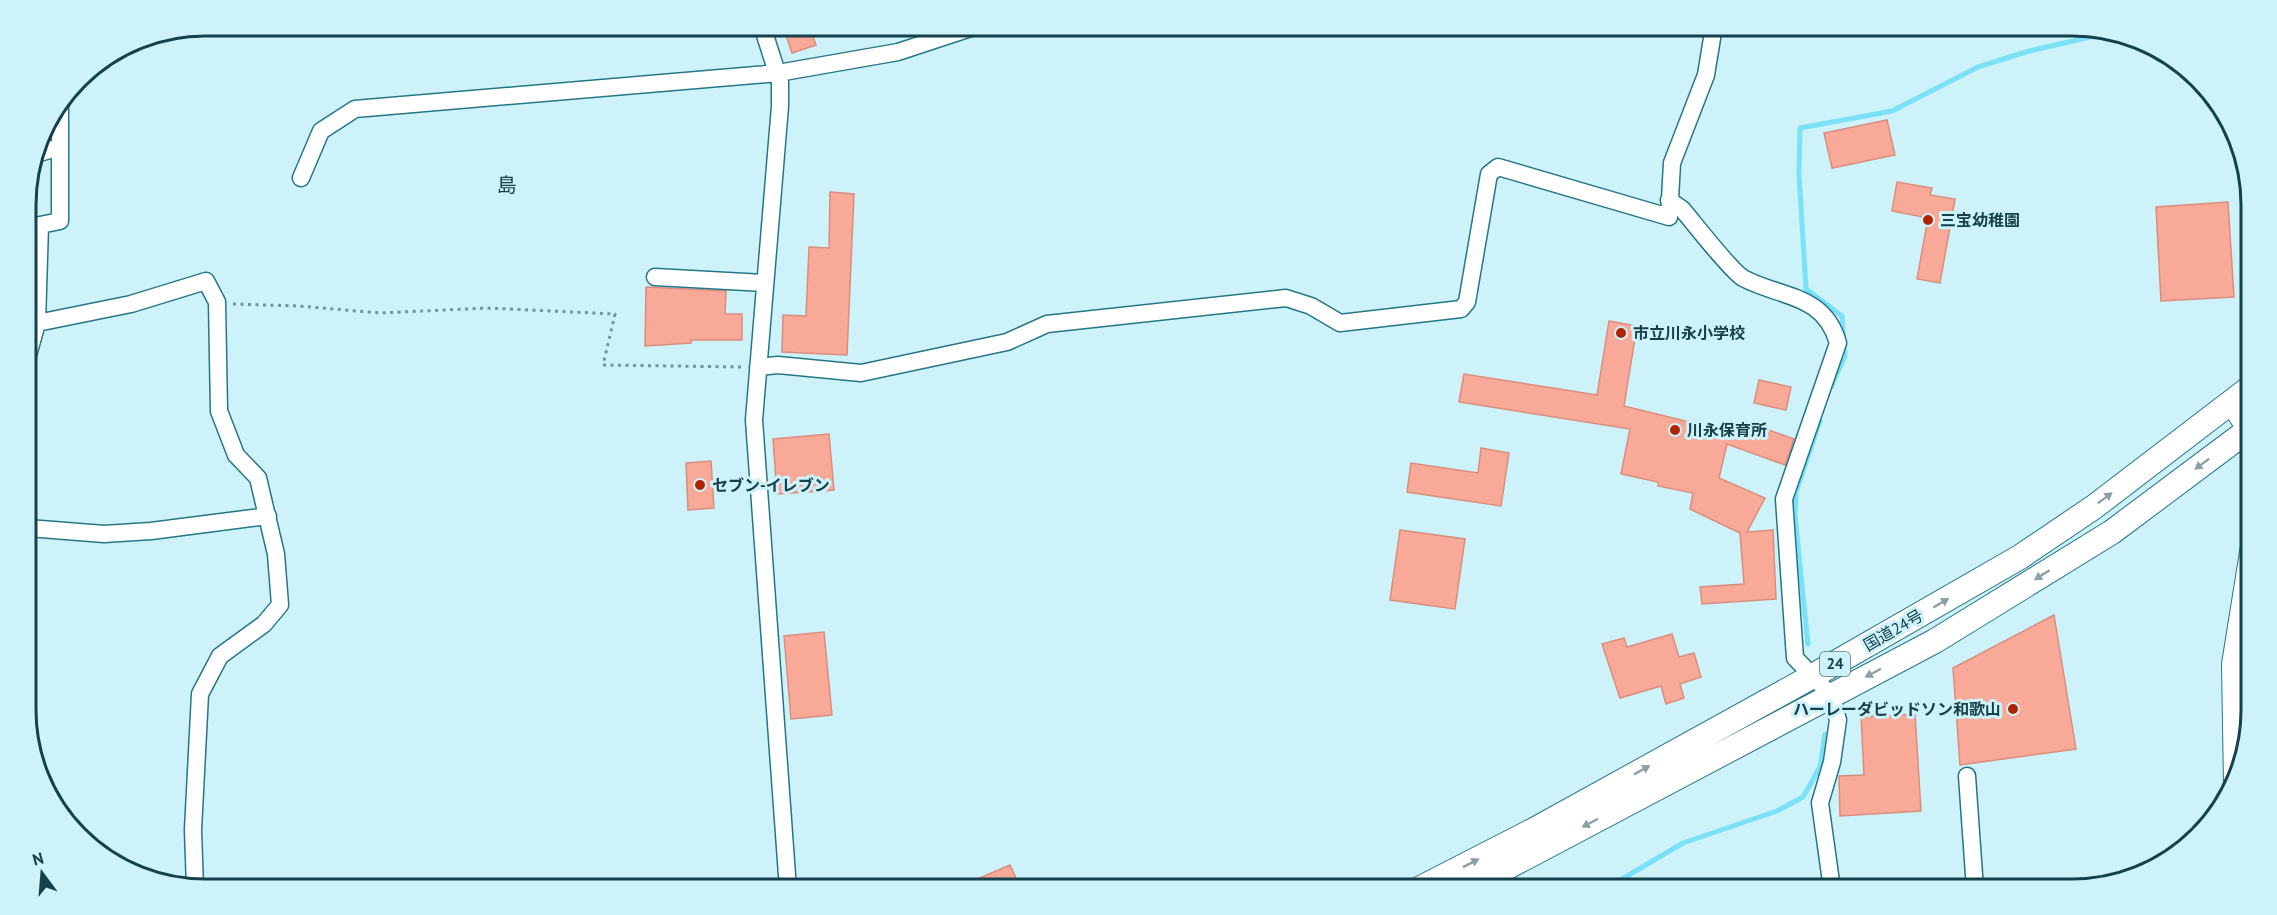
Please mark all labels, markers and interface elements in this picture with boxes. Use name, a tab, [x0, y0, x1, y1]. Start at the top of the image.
district label: 島	[497, 172, 517, 198]
place label: 三宝幼稚園	[1940, 210, 2020, 230]
marker: 三宝幼稚園	[1921, 213, 1935, 227]
place label: 市立川永小学校	[1633, 323, 1745, 343]
marker: 市立川永小学校	[1614, 326, 1628, 340]
place label: 川永保育所	[1687, 420, 1767, 440]
marker: 川永保育所	[1668, 423, 1682, 437]
one-way arrow	[2195, 458, 2210, 470]
place label: セブン-イレブン	[712, 475, 830, 495]
marker: セブン-イレブン	[693, 478, 707, 492]
one-way arrow	[2097, 492, 2113, 505]
one-way arrow	[2034, 569, 2050, 580]
one-way arrow	[1933, 598, 1950, 608]
street label: 国道24号	[1860, 605, 1926, 655]
road number: 24	[1820, 652, 1850, 676]
one-way arrow	[1865, 668, 1882, 678]
place label: ハーレーダビッドソン和歌山	[1793, 699, 2001, 719]
marker: ハーレーダビッドソン和歌山	[2006, 702, 2020, 716]
one-way arrow	[1634, 765, 1651, 775]
one-way arrow	[1581, 818, 1598, 828]
north arrow	[12, 843, 72, 903]
text: N	[30, 848, 46, 870]
one-way arrow	[1462, 858, 1479, 867]

